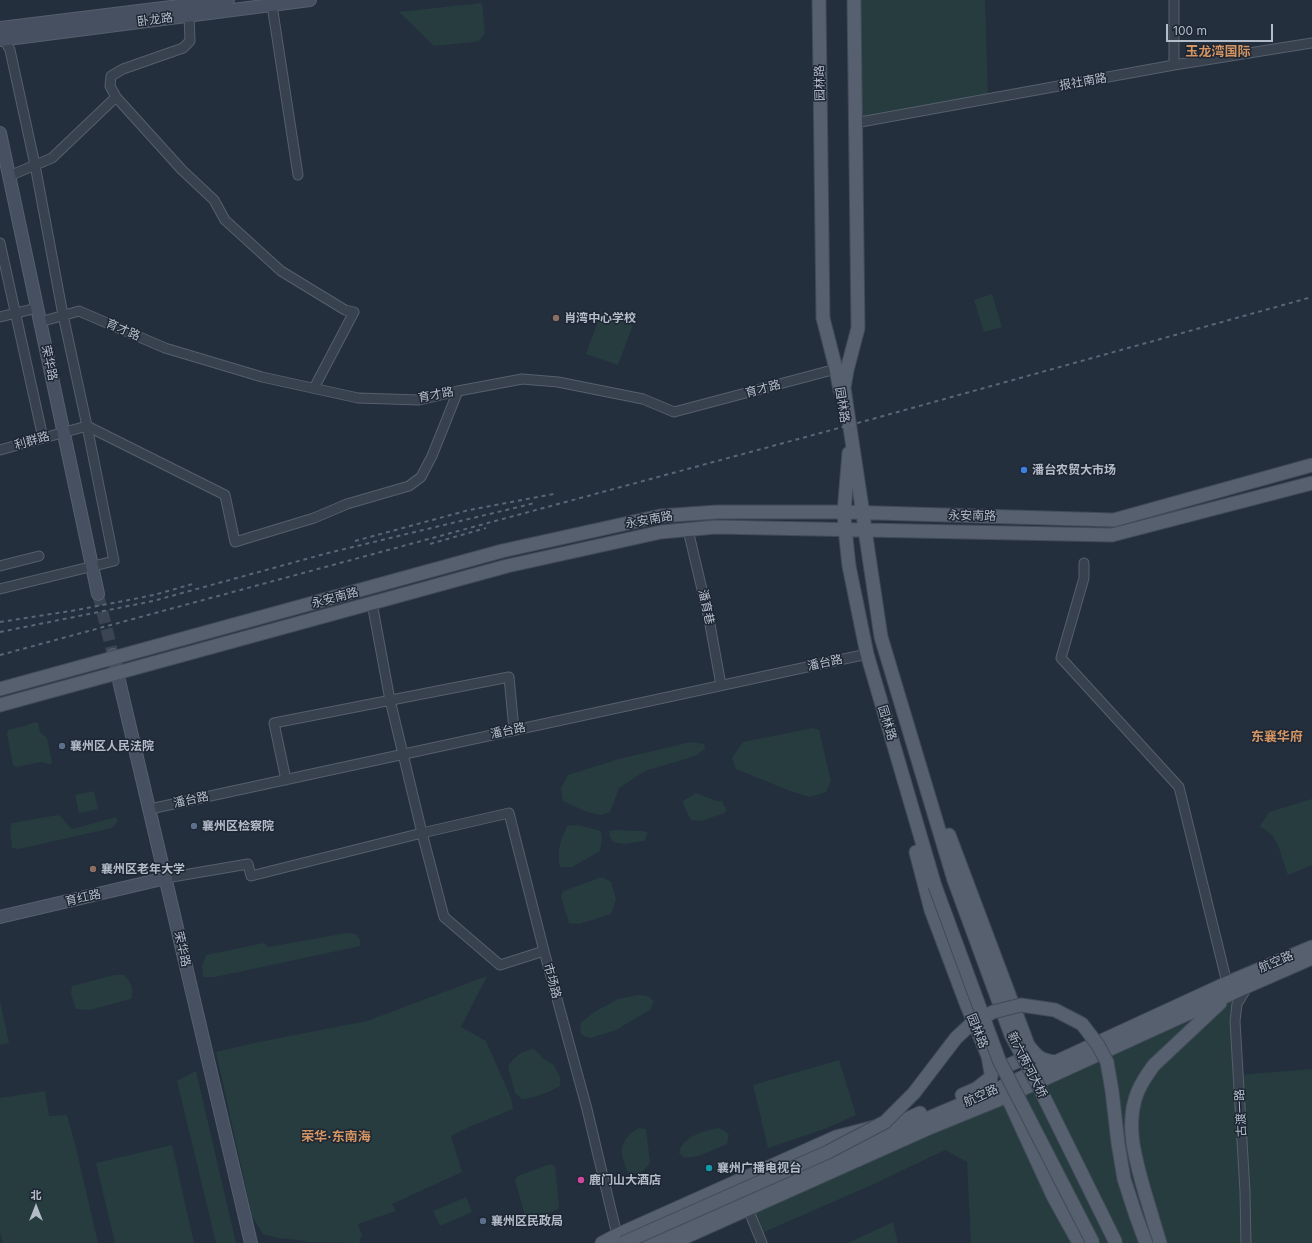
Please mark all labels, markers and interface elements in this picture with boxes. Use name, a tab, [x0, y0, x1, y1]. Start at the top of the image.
street label: 卧龙路	[136, 11, 174, 29]
scale bar	[1168, 16, 1275, 42]
text: 100 m	[1173, 23, 1207, 38]
district label: 玉龙湾国际	[1186, 44, 1250, 60]
street label: 园林路	[812, 65, 828, 101]
street label: 报社南路	[1058, 71, 1108, 93]
place label: 肖湾中心学校	[564, 311, 636, 325]
marker: 肖湾中心学校	[551, 313, 561, 323]
street label: 育才路	[104, 316, 142, 344]
street label: 荣华路	[38, 344, 60, 382]
street label: 育才路	[744, 377, 782, 401]
street label: 育才路	[417, 384, 455, 406]
street label: 园林路	[832, 386, 852, 424]
street label: 利群路	[13, 429, 51, 453]
place label: 潘台农贸大市场	[1032, 463, 1116, 477]
marker: 潘台农贸大市场	[1019, 465, 1029, 475]
street label: 永安南路	[948, 508, 996, 524]
street label: 永安南路	[624, 509, 674, 531]
street label: 永安南路	[310, 585, 360, 611]
street label: 潘育巷	[695, 588, 717, 626]
street label: 潘台路	[806, 652, 844, 674]
street label: 园林路	[875, 704, 899, 742]
street label: 潘台路	[489, 720, 527, 742]
district label: 东襄华府	[1251, 729, 1303, 745]
place label: 襄州区人民法院	[70, 739, 154, 753]
marker: 襄州区人民法院	[57, 741, 67, 751]
street label: 潘台路	[172, 789, 210, 811]
place label: 襄州区检察院	[202, 819, 274, 833]
marker: 襄州区检察院	[189, 821, 199, 831]
place label: 襄州区老年大学	[101, 862, 185, 876]
marker: 襄州区老年大学	[88, 864, 98, 874]
street label: 育红路	[64, 887, 102, 909]
street label: 荣华路	[171, 930, 193, 968]
street label: 航空路	[1257, 948, 1295, 976]
street label: 市场路	[540, 962, 564, 1000]
street label: 园林路	[964, 1012, 990, 1050]
street label: 新六两河大桥	[1004, 1030, 1050, 1100]
street label: 航空路	[962, 1082, 1000, 1110]
street label: 古渡一路	[1233, 1089, 1249, 1137]
district label: 荣华·东南海	[301, 1129, 371, 1145]
place label: 襄州广播电视台	[717, 1161, 801, 1175]
marker: 襄州广播电视台	[704, 1163, 714, 1173]
place label: 鹿门山大酒店	[589, 1173, 661, 1187]
marker: 鹿门山大酒店	[576, 1175, 586, 1185]
north arrow	[16, 1187, 56, 1227]
text: 北	[31, 1188, 42, 1202]
place label: 襄州区民政局	[491, 1214, 563, 1228]
marker: 襄州区民政局	[478, 1216, 488, 1226]

